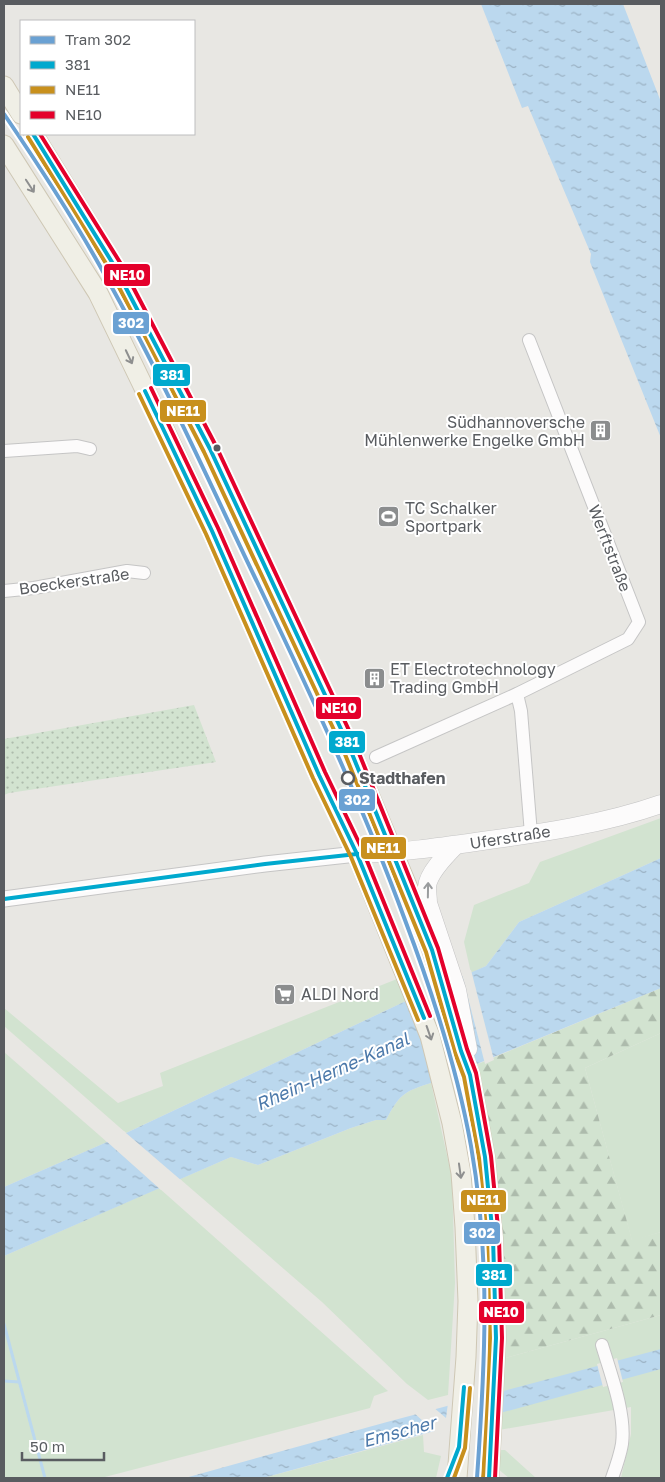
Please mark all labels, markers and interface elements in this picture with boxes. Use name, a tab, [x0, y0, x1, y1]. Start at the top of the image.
legend	[20, 20, 195, 135]
text: Tram 302	[65, 30, 131, 48]
text: 381	[65, 55, 90, 73]
text: NE11	[65, 80, 100, 98]
text: NE10	[65, 105, 102, 123]
one-way arrow	[25, 179, 35, 193]
line badge: NE10	[103, 263, 151, 287]
text: NE10	[109, 266, 145, 283]
line badge: 302	[112, 311, 150, 335]
text: 302	[118, 314, 145, 331]
one-way arrow	[125, 349, 134, 364]
line badge: 381	[152, 363, 191, 387]
text: 381	[160, 366, 184, 383]
line badge: NE11	[159, 399, 207, 423]
text: NE11	[166, 402, 200, 419]
place label: Südhannoversche Mühlenwerke Engelke GmbH	[364, 412, 585, 450]
building icon: Südhannoversche Mühlenwerke Engelke GmbH	[589, 419, 613, 443]
unlabelled marker	[212, 443, 222, 453]
place label: TC Schalker Sportpark	[405, 498, 497, 536]
street label: Werftstraße	[584, 502, 636, 594]
sports icon: TC Schalker Sportpark	[377, 505, 401, 529]
street label: Boeckerstraße	[18, 563, 130, 599]
place label: ET Electrotechnology Trading GmbH	[390, 659, 556, 697]
building icon: ET Electrotechnology Trading GmbH	[362, 666, 386, 690]
line badge: NE10	[315, 696, 362, 720]
text: NE10	[321, 699, 357, 716]
line badge: 381	[328, 730, 366, 754]
text: 381	[335, 733, 359, 750]
place label: Stadthafen	[359, 768, 445, 788]
marker: Stadthafen	[341, 771, 355, 785]
line badge: 302	[338, 788, 376, 812]
text: 302	[344, 791, 371, 808]
street label: Uferstraße	[468, 821, 552, 853]
line badge: NE11	[360, 836, 407, 860]
text: NE11	[366, 839, 400, 856]
one-way arrow	[423, 883, 433, 899]
supermarket icon: ALDI Nord	[273, 982, 297, 1006]
place label: ALDI Nord	[301, 984, 379, 1004]
one-way arrow	[425, 1025, 434, 1040]
water label: Rhein-Herne-Kanal	[252, 1027, 413, 1115]
one-way arrow	[455, 1163, 465, 1179]
line badge: NE11	[460, 1189, 507, 1213]
text: NE11	[466, 1191, 500, 1208]
line badge: 302	[463, 1221, 501, 1245]
text: 302	[469, 1224, 496, 1241]
line badge: 381	[475, 1263, 513, 1287]
text: 381	[482, 1266, 506, 1283]
line badge: NE10	[478, 1300, 525, 1324]
text: NE10	[483, 1303, 519, 1320]
water label: Emscher	[360, 1410, 441, 1451]
scale bar	[22, 1430, 105, 1462]
text: 50 m	[30, 1437, 65, 1455]

